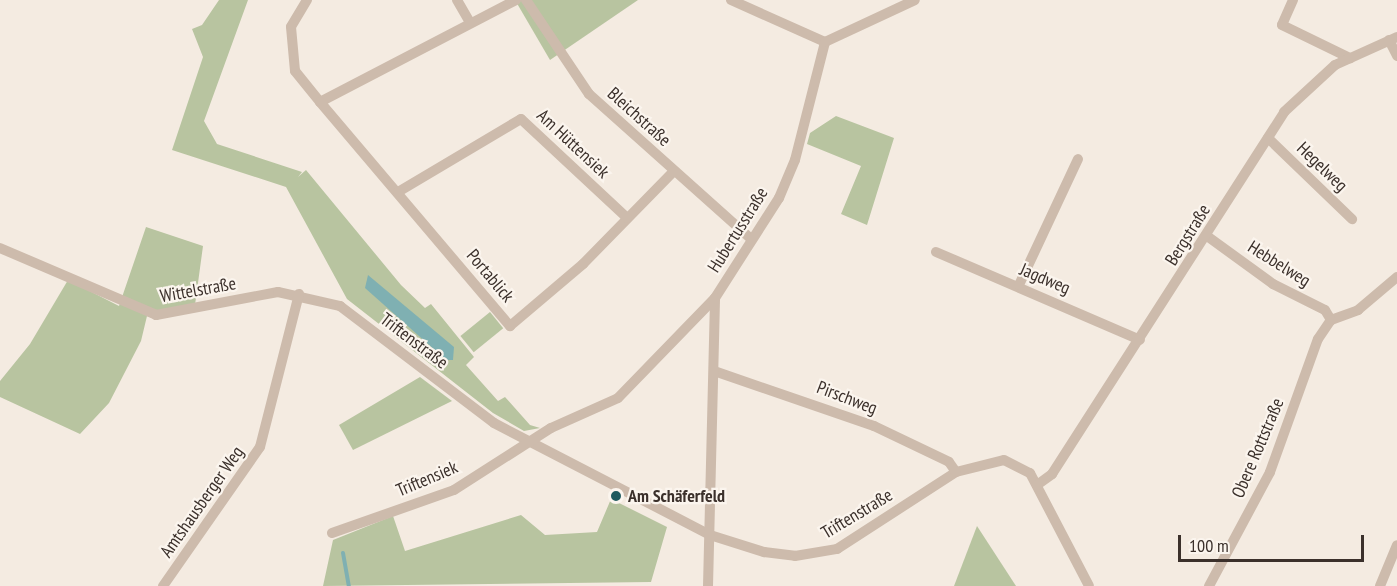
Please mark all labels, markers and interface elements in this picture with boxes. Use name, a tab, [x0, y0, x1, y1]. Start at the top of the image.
street label: Bleichstraße	[603, 83, 675, 151]
street label: Am Hüttensiek	[532, 105, 614, 183]
street label: Hegelweg	[1292, 138, 1352, 196]
street label: Hubertusstraße	[703, 183, 773, 277]
street label: Bergstraße	[1161, 200, 1215, 270]
street label: Hebbelweg	[1244, 236, 1314, 292]
street label: Portablick	[462, 245, 518, 307]
street label: Jagdweg	[1017, 259, 1073, 299]
street label: Wittelstraße	[158, 273, 238, 307]
street label: Triftenstraße	[376, 309, 452, 373]
street label: Pirschweg	[814, 377, 880, 419]
street label: Obere Rottstraße	[1227, 395, 1289, 501]
street label: Amtshausberger Weg	[156, 442, 248, 562]
street label: Triftensiek	[393, 456, 461, 502]
street label: Triftenstraße	[817, 484, 897, 544]
place label: Am Schäferfeld	[628, 485, 725, 507]
marker: Am Schäferfeld	[609, 489, 623, 503]
scale bar	[1181, 523, 1367, 561]
text: 100 m	[1189, 534, 1229, 557]

